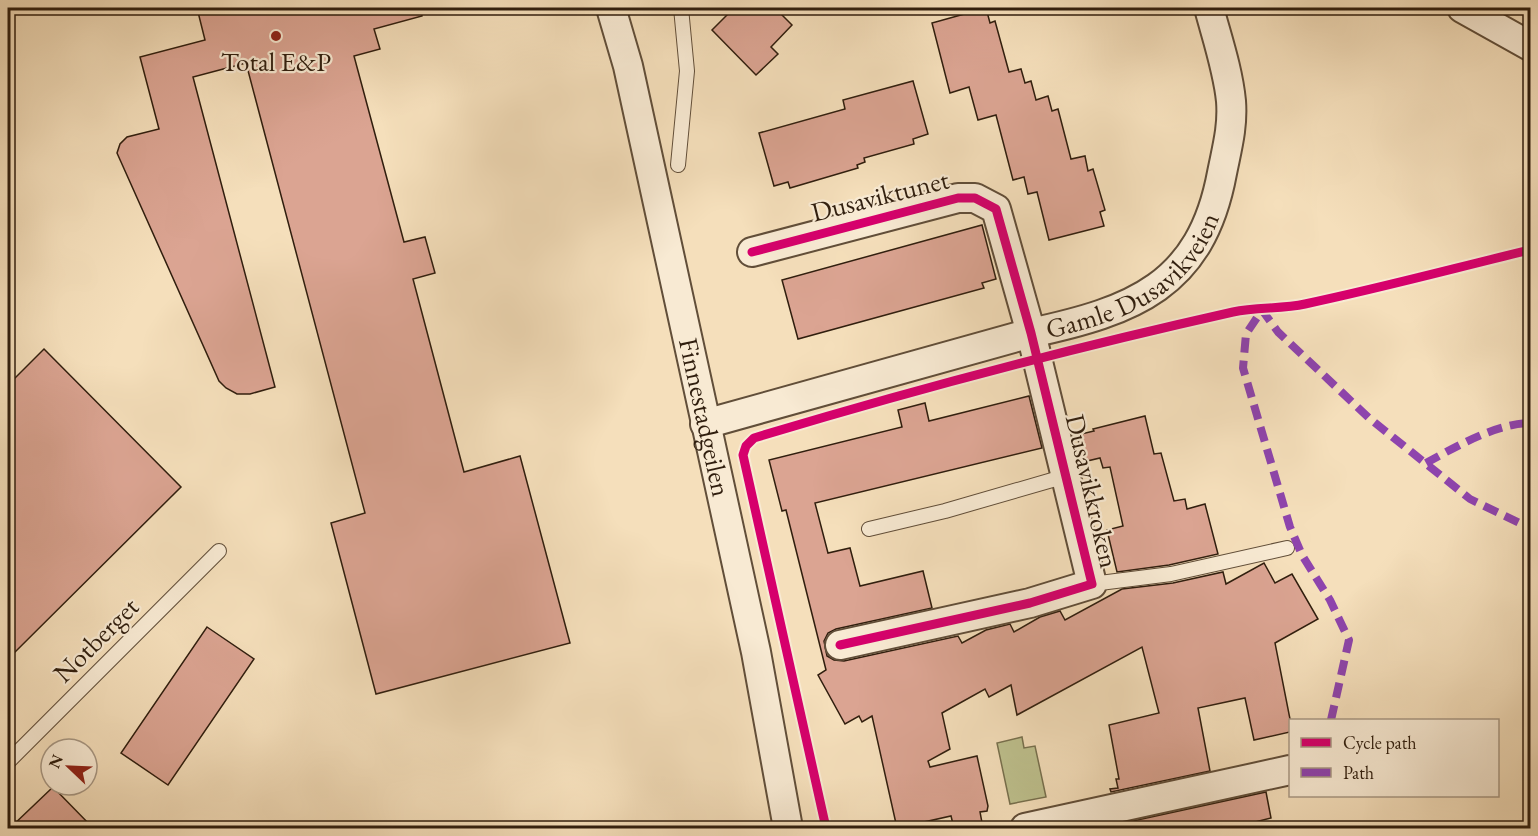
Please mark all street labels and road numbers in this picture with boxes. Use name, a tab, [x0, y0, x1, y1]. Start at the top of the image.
street label: Dusaviktunet	[807, 161, 953, 230]
street label: Gamle Dusavikveien	[1042, 207, 1227, 346]
street label: Finnestadgeilen	[671, 335, 740, 500]
street label: Dusavikkroken	[1058, 411, 1127, 571]
street label: Notberget	[45, 589, 146, 690]

